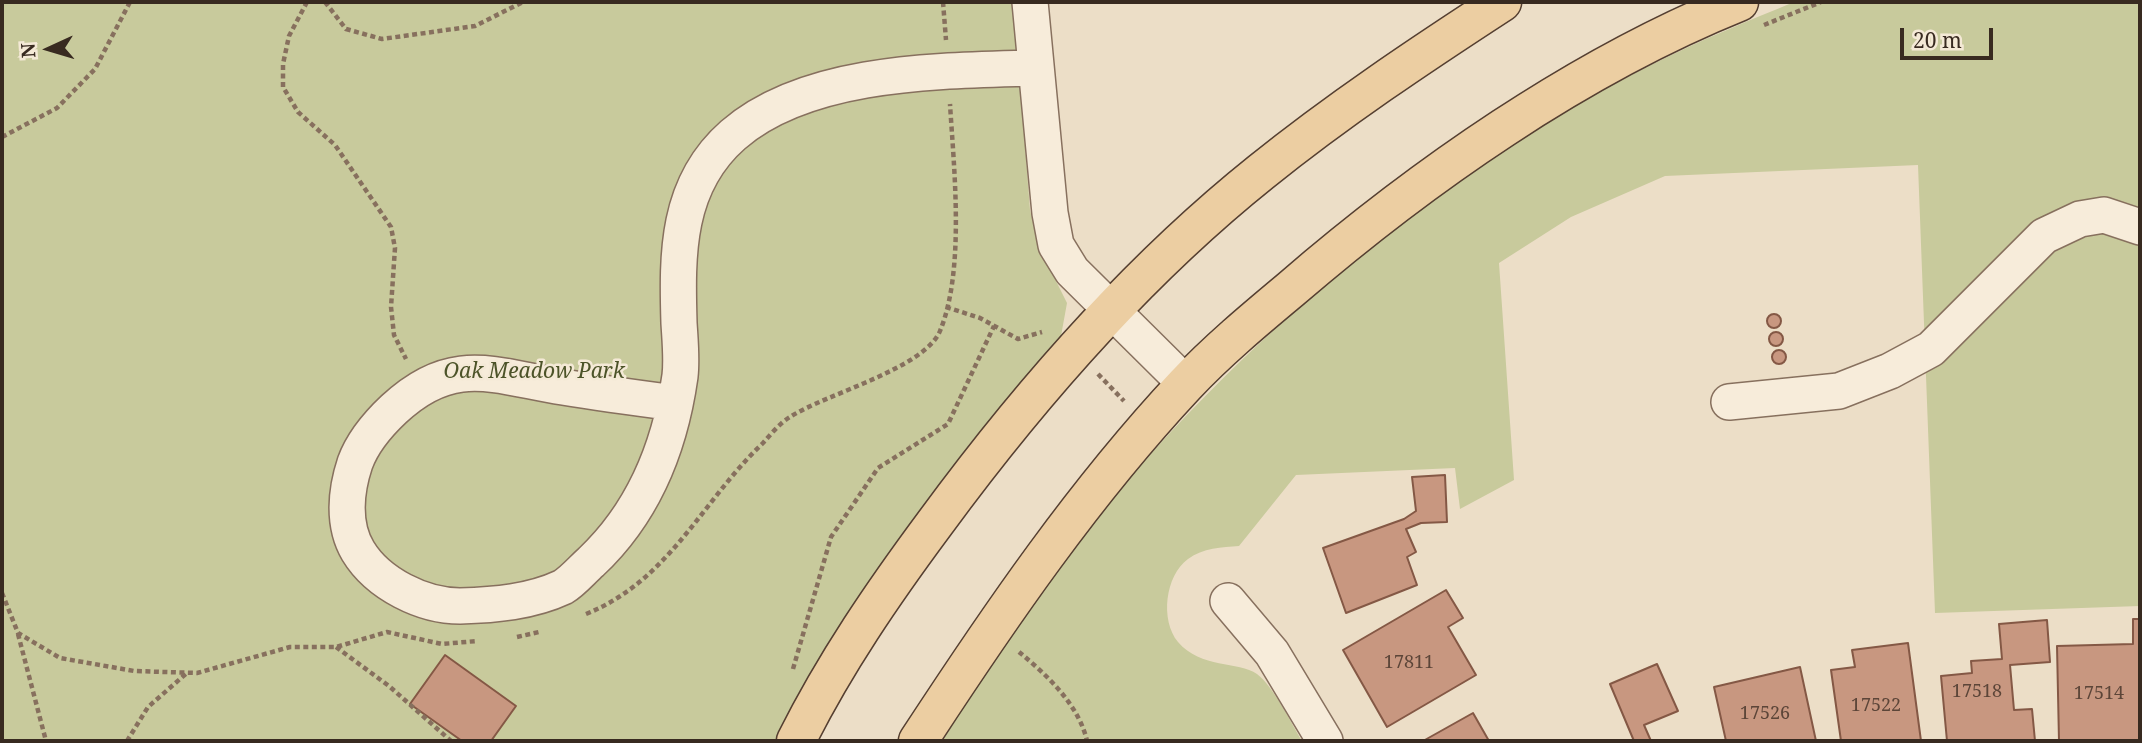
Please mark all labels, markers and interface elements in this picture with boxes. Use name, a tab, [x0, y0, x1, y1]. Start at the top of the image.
north arrow	[14, 14, 84, 84]
scale bar	[1904, 14, 1997, 58]
text: 20 m	[1913, 26, 1962, 54]
text: N	[15, 42, 42, 59]
park label: Oak Meadow Park	[443, 359, 625, 385]
house number: 17811	[1384, 652, 1434, 674]
house number: 17518	[1952, 681, 2002, 703]
house number: 17514	[2074, 683, 2124, 705]
house number: 17522	[1851, 695, 1901, 717]
house number: 17526	[1740, 703, 1790, 725]

